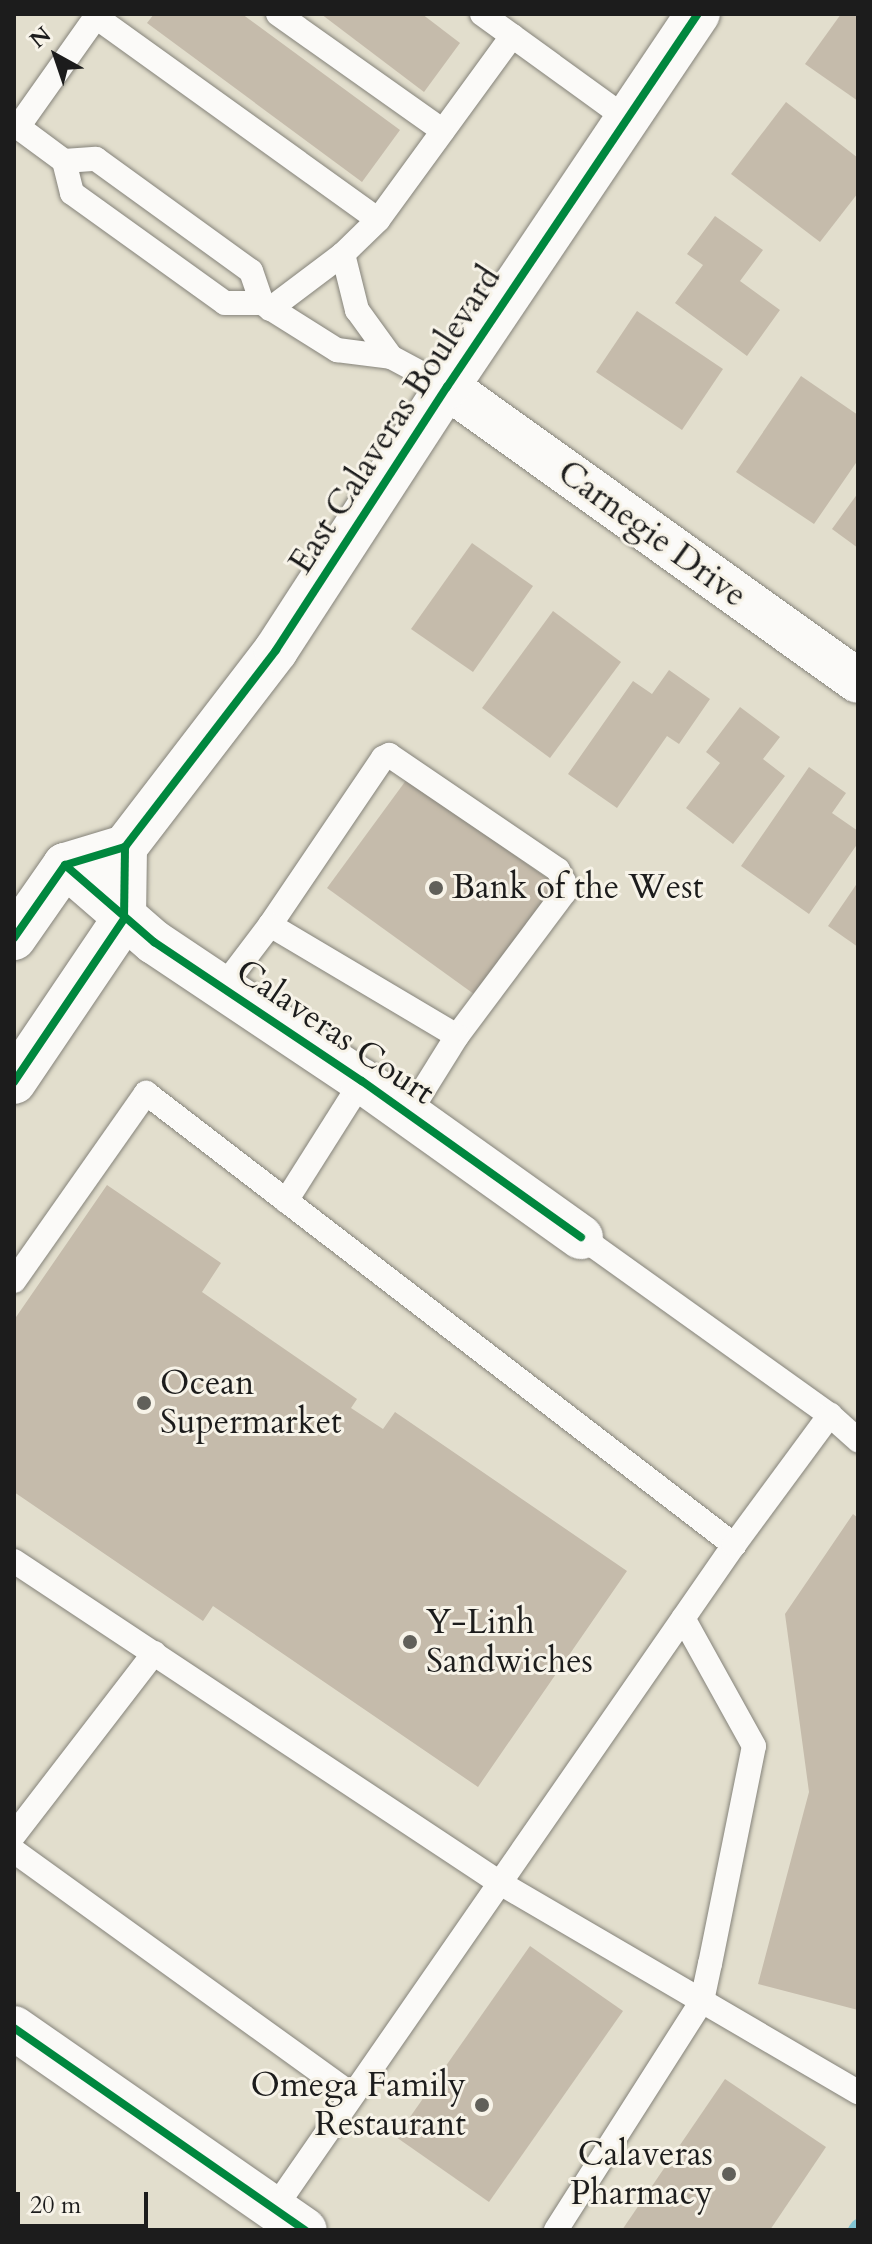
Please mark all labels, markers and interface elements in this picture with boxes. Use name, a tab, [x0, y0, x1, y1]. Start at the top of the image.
north arrow	[16, 16, 96, 96]
text: N	[24, 20, 58, 55]
street label: East Calaveras Boulevard	[280, 259, 510, 581]
street label: Carnegie Drive	[550, 452, 754, 616]
place label: Bank of the West	[452, 868, 703, 908]
marker: Bank of the West	[427, 879, 445, 897]
street label: Calaveras Court	[228, 951, 442, 1113]
place label: Ocean Supermarket	[160, 1363, 342, 1442]
marker: Ocean Supermarket	[135, 1394, 153, 1412]
place label: Y-Linh Sandwiches	[426, 1602, 593, 1682]
marker: Y-Linh Sandwiches	[401, 1633, 419, 1651]
place label: Omega Family Restaurant	[251, 2065, 466, 2144]
marker: Omega Family Restaurant	[473, 2096, 491, 2114]
place label: Calaveras Pharmacy	[570, 2134, 713, 2214]
marker: Calaveras Pharmacy	[720, 2165, 738, 2183]
scale bar	[20, 2176, 152, 2226]
text: 20 m	[30, 2189, 81, 2222]

